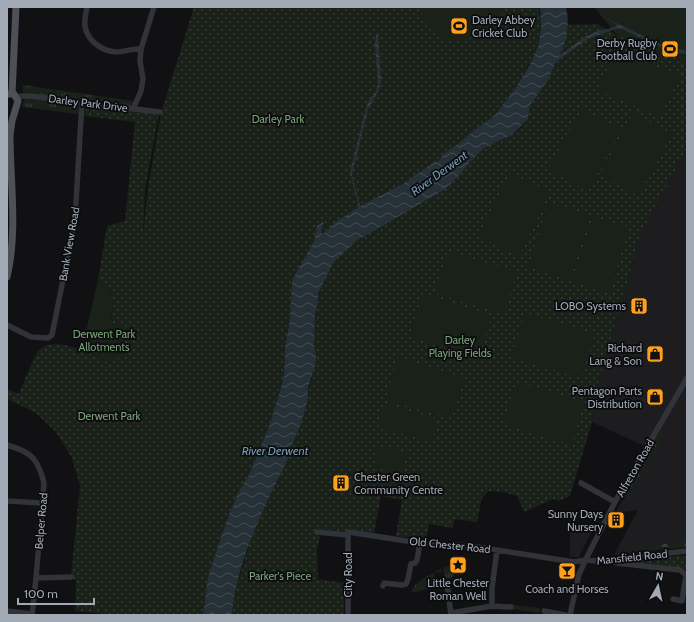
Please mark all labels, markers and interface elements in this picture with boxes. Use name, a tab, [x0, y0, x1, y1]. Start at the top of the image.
place label: Darley Abbey Cricket Club	[472, 13, 535, 40]
sports icon: Darley Abbey Cricket Club	[449, 16, 469, 36]
place label: Derby Rugby Football Club	[596, 36, 657, 63]
sports icon: Derby Rugby Football Club	[660, 39, 680, 59]
street label: Darley Park Drive	[48, 91, 129, 115]
park label: Darley Park	[252, 112, 304, 126]
water label: River Derwent	[408, 147, 471, 199]
street label: Bank View Road	[56, 206, 82, 282]
building icon: LOBO Systems	[629, 296, 649, 316]
place label: LOBO Systems	[555, 299, 626, 313]
park label: Derwent Park Allotments	[73, 327, 135, 354]
park label: Darley Playing Fields	[429, 333, 492, 360]
place label: Richard Lang & Son	[589, 341, 642, 368]
shop icon: Richard Lang & Son	[645, 344, 665, 364]
place label: Pentagon Parts Distribution	[572, 384, 642, 411]
shop icon: Pentagon Parts Distribution	[645, 387, 665, 407]
park label: Derwent Park	[78, 409, 140, 423]
street label: Alfreton Road	[613, 437, 657, 499]
water label: River Derwent	[242, 443, 309, 458]
place label: Chester Green Community Centre	[354, 470, 443, 497]
building icon: Chester Green Community Centre	[331, 473, 351, 493]
street label: Belper Road	[32, 492, 50, 550]
place label: Sunny Days Nursery	[548, 507, 603, 534]
building icon: Sunny Days Nursery	[606, 510, 626, 530]
street label: Old Chester Road	[409, 534, 491, 556]
street label: Mansfield Road	[596, 546, 668, 568]
street label: City Road	[341, 552, 355, 598]
place icon: Little Chester Roman Well	[448, 555, 468, 575]
bar icon: Coach and Horses	[557, 561, 577, 581]
north arrow	[638, 566, 678, 606]
park label: Parker's Piece	[249, 569, 311, 583]
text: N	[655, 569, 665, 584]
place label: Little Chester Roman Well	[427, 576, 489, 603]
scale bar	[18, 580, 94, 606]
place label: Coach and Horses	[525, 582, 609, 596]
text: 100 m	[24, 586, 58, 601]

